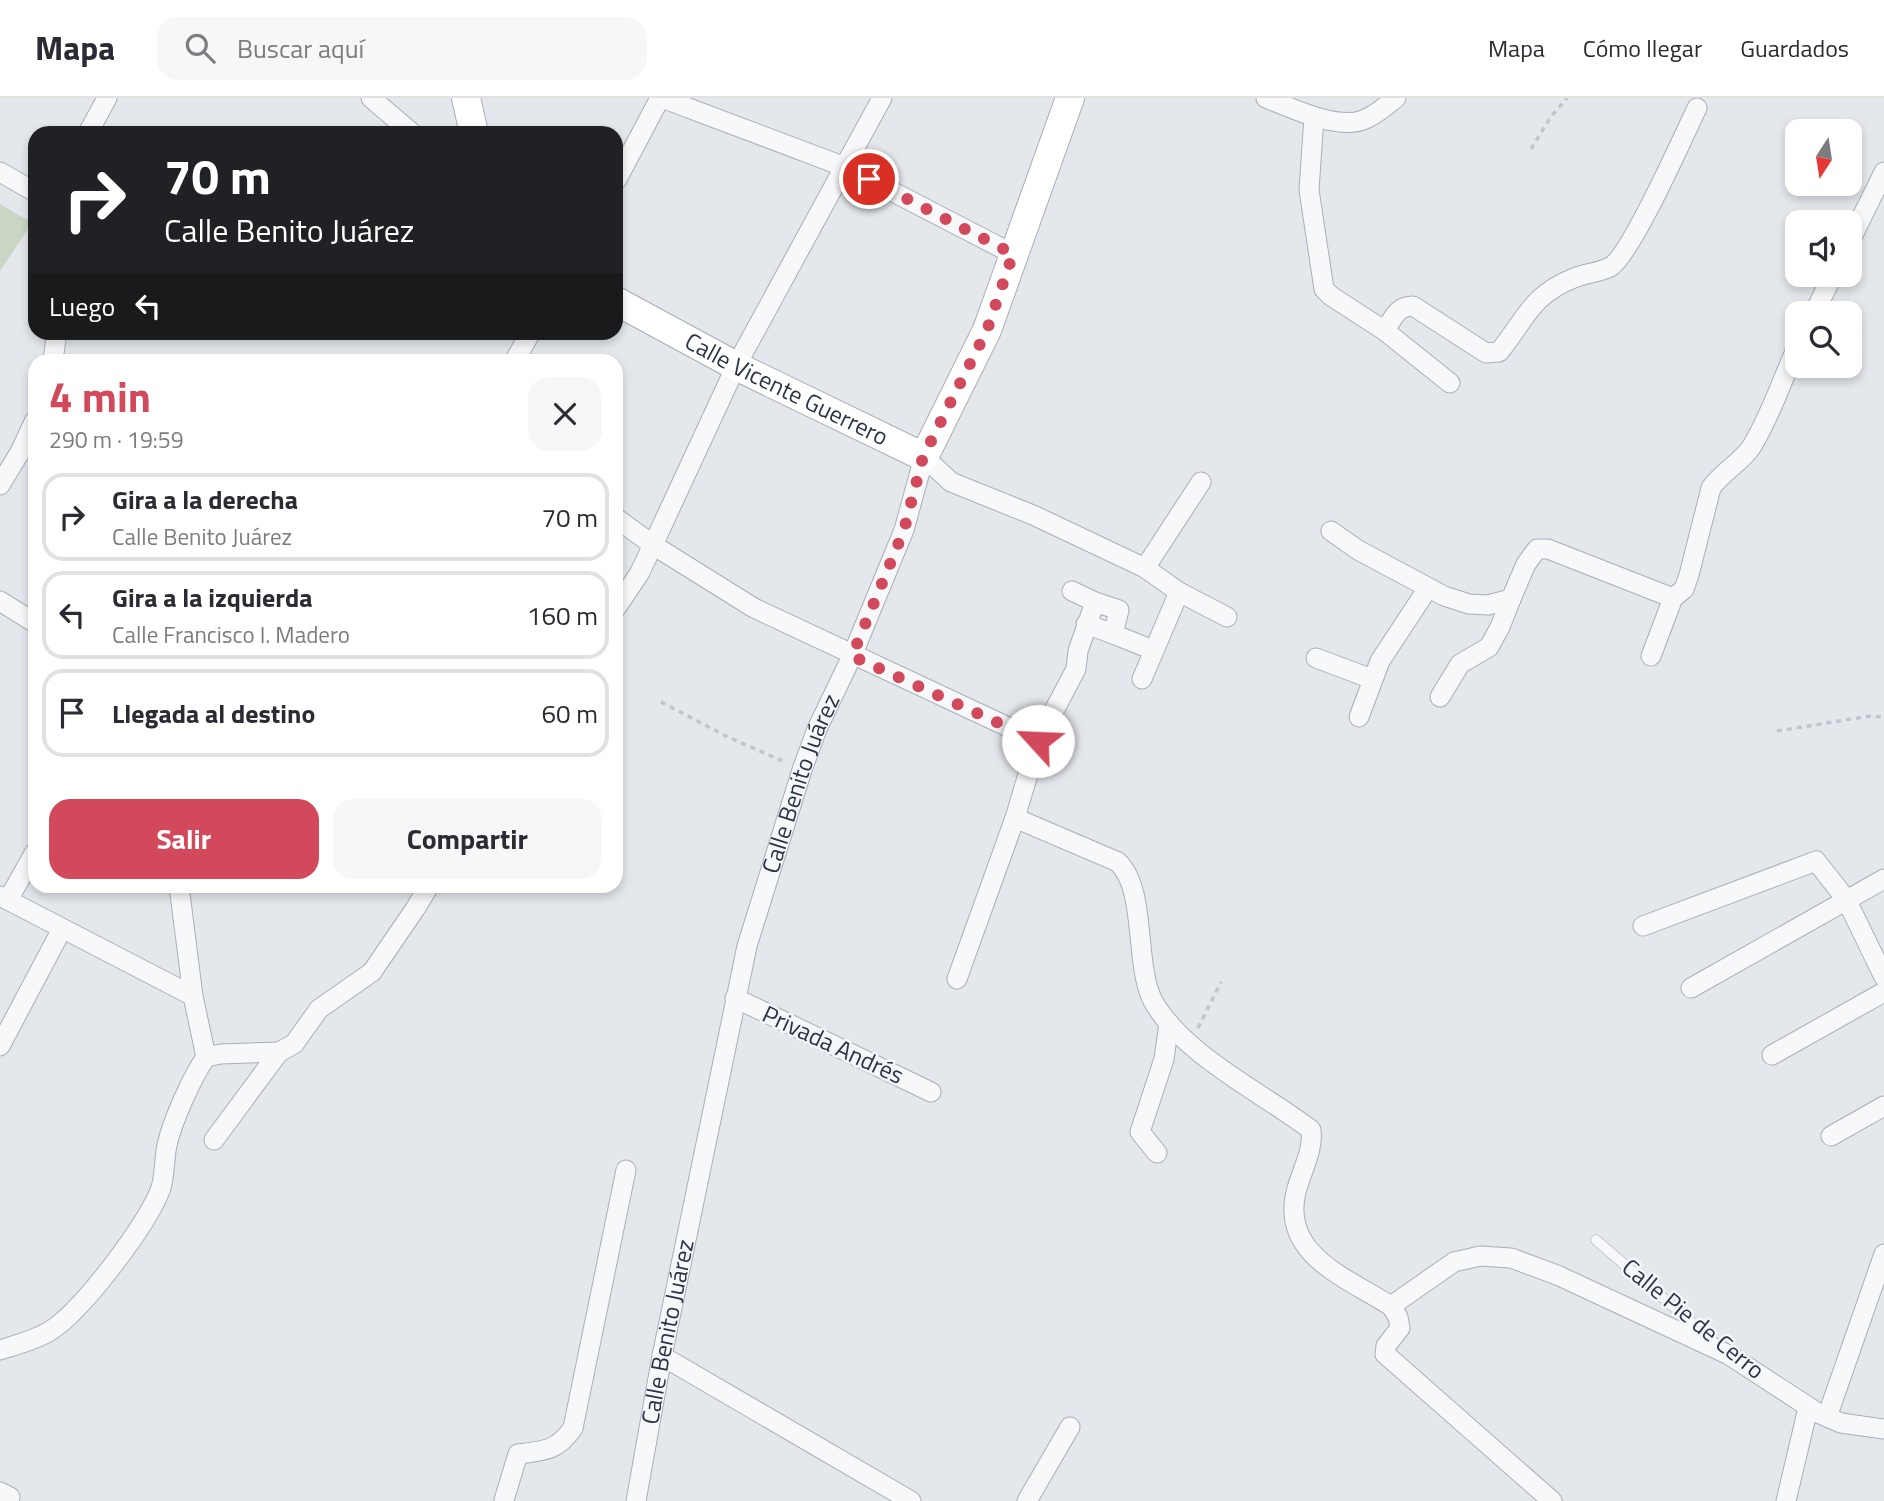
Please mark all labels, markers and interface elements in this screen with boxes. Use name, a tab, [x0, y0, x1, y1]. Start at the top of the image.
search box	[157, 17, 647, 80]
text: Mapa	[35, 23, 115, 73]
icon: search	[181, 29, 219, 67]
text: Buscar aquí	[237, 29, 364, 68]
text: Mapa	[1488, 30, 1545, 66]
text: Cómo llegar	[1583, 30, 1702, 66]
text: Guardados	[1740, 30, 1849, 66]
north arrow	[1785, 119, 1862, 196]
map controls	[1785, 119, 1862, 378]
text: 70 m	[164, 138, 271, 213]
pin	[839, 149, 899, 209]
icon: right	[49, 154, 140, 245]
icon: arrive	[850, 160, 888, 198]
text: Calle Benito Juárez	[164, 206, 414, 254]
button: sound	[1785, 210, 1862, 287]
text: Luego	[49, 287, 115, 326]
icon: left	[129, 287, 167, 325]
button: search	[1785, 301, 1862, 378]
street label: Calle Vicente Guerrero	[679, 323, 895, 454]
text: 4 min	[49, 364, 151, 428]
button: close	[528, 377, 602, 451]
text: 290 m · 19:59	[49, 422, 184, 457]
text: Gira a la derecha	[112, 480, 298, 519]
icon: right	[53, 498, 91, 536]
text: 70 m	[541, 498, 598, 537]
text: Calle Benito Juárez	[112, 519, 292, 554]
text: Gira a la izquierda	[112, 578, 313, 617]
icon: left	[53, 596, 91, 634]
text: 160 m	[527, 596, 598, 635]
text: Calle Francisco I. Madero	[112, 617, 350, 652]
street label: Calle Benito Juárez	[752, 688, 848, 878]
icon: arrive	[53, 694, 91, 732]
text: Llegada al destino	[112, 694, 315, 733]
text: 60 m	[541, 694, 598, 733]
position arrow	[1001, 704, 1075, 778]
button: Salir	[49, 799, 319, 879]
button: Compartir	[333, 799, 602, 879]
street label: Privada Andrés	[757, 996, 910, 1093]
street label: Calle Benito Juárez	[631, 1236, 703, 1427]
street label: Calle Pie de Cerro	[1614, 1249, 1773, 1387]

